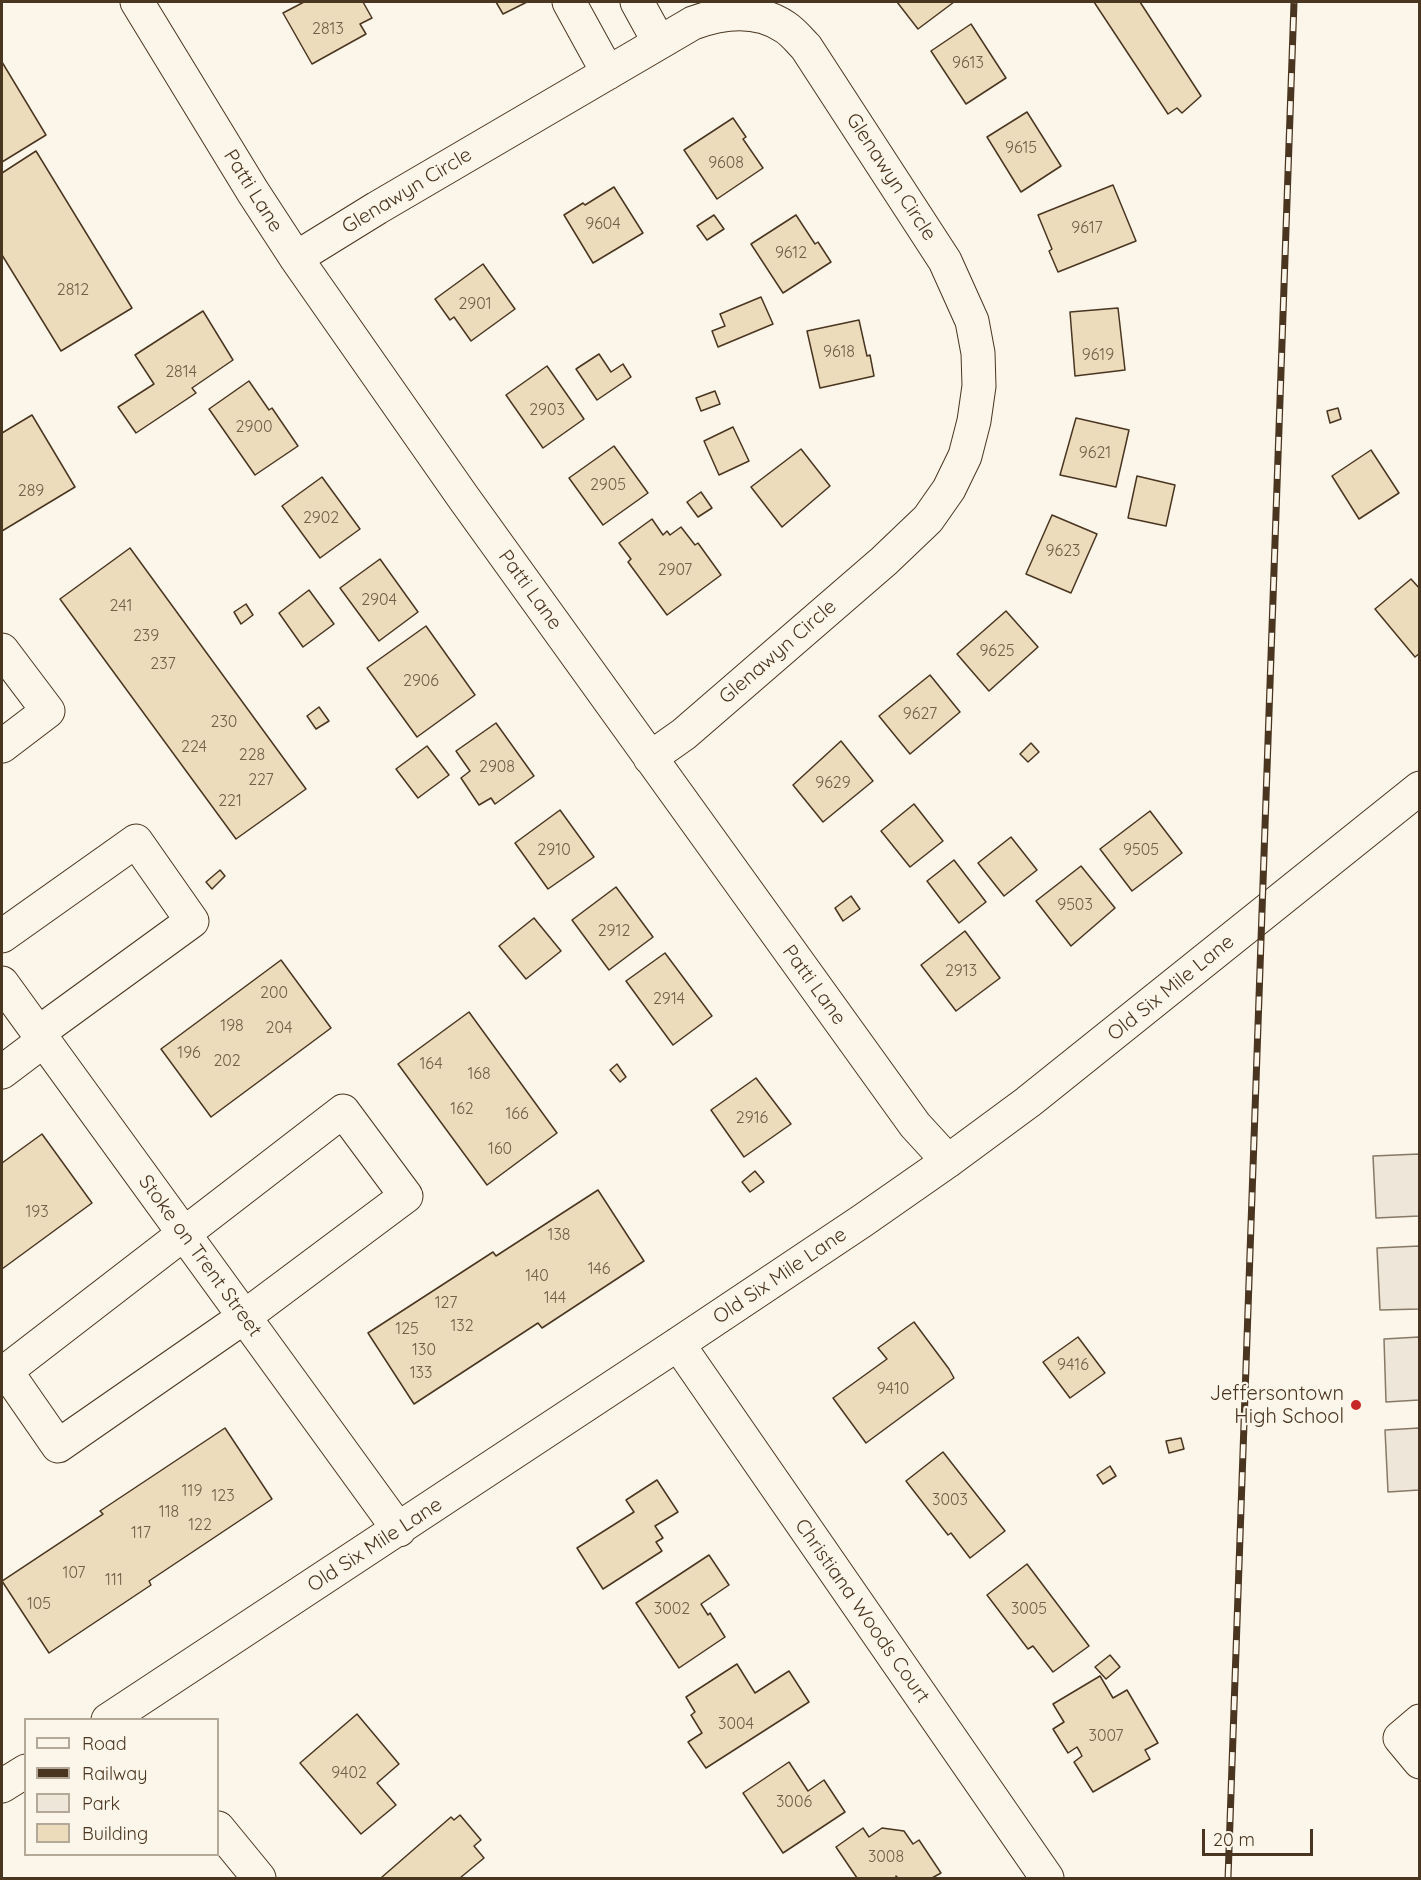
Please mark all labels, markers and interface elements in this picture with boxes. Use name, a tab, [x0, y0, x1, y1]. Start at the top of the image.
house number: 2813	[312, 19, 344, 39]
house number: 9613	[952, 53, 984, 73]
street label: Glenawyn Circle	[841, 109, 941, 245]
house number: 9615	[1005, 138, 1037, 158]
street label: Glenawyn Circle	[338, 143, 476, 239]
street label: Patti Lane	[218, 145, 288, 237]
house number: 9608	[708, 153, 744, 173]
house number: 9604	[585, 214, 621, 234]
house number: 9617	[1071, 218, 1103, 238]
house number: 9612	[775, 243, 807, 263]
house number: 2812	[57, 280, 89, 300]
house number: 2901	[458, 294, 492, 314]
house number: 9618	[823, 342, 855, 362]
house number: 9619	[1082, 345, 1114, 365]
house number: 2814	[165, 362, 197, 382]
house number: 2903	[529, 400, 565, 420]
house number: 2900	[236, 417, 272, 437]
house number: 9621	[1079, 443, 1111, 463]
house number: 2905	[590, 475, 626, 495]
house number: 289	[18, 481, 44, 501]
house number: 2902	[303, 508, 339, 528]
house number: 9623	[1046, 541, 1080, 561]
street label: Patti Lane	[493, 545, 567, 635]
house number: 2907	[658, 560, 692, 580]
house number: 2904	[361, 590, 397, 610]
street label: Glenawyn Circle	[715, 595, 841, 709]
house number: 241	[110, 596, 132, 616]
house number: 239	[133, 626, 159, 646]
house number: 9625	[979, 641, 1015, 661]
house number: 237	[150, 654, 176, 674]
house number: 2906	[403, 671, 439, 691]
house number: 9627	[903, 704, 937, 724]
house number: 230	[211, 712, 237, 732]
house number: 224	[181, 737, 207, 757]
house number: 228	[239, 745, 265, 765]
house number: 2908	[479, 757, 515, 777]
house number: 227	[248, 770, 274, 790]
house number: 9629	[815, 773, 851, 793]
house number: 221	[218, 791, 242, 811]
house number: 2910	[537, 840, 571, 860]
house number: 9505	[1123, 840, 1159, 860]
house number: 9503	[1057, 895, 1093, 915]
house number: 2912	[598, 921, 630, 941]
street label: Old Six Mile Lane	[1103, 930, 1239, 1046]
street label: Patti Lane	[777, 940, 851, 1030]
house number: 2913	[945, 961, 977, 981]
house number: 200	[260, 983, 288, 1003]
house number: 2914	[653, 989, 685, 1009]
house number: 198	[220, 1016, 244, 1036]
house number: 204	[266, 1018, 292, 1038]
house number: 196	[177, 1043, 201, 1063]
house number: 202	[213, 1051, 241, 1071]
house number: 164	[419, 1054, 443, 1074]
house number: 168	[467, 1064, 491, 1084]
house number: 162	[450, 1099, 474, 1119]
house number: 166	[505, 1104, 529, 1124]
house number: 2916	[736, 1108, 768, 1128]
house number: 160	[488, 1139, 512, 1159]
street label: Stoke on Trent Street	[133, 1170, 267, 1342]
house number: 193	[25, 1202, 49, 1222]
street label: Old Six Mile Lane	[709, 1223, 851, 1329]
house number: 138	[548, 1225, 570, 1245]
house number: 146	[588, 1259, 610, 1279]
house number: 140	[525, 1266, 549, 1286]
house number: 144	[544, 1288, 566, 1308]
house number: 127	[435, 1293, 457, 1313]
house number: 132	[450, 1316, 474, 1336]
house number: 125	[395, 1319, 419, 1339]
house number: 130	[412, 1340, 436, 1360]
house number: 9416	[1057, 1355, 1089, 1375]
house number: 133	[410, 1363, 432, 1383]
house number: 9410	[877, 1379, 909, 1399]
place label: Jeffersontown High School	[1209, 1382, 1344, 1429]
marker: Jeffersontown High School	[1349, 1398, 1363, 1412]
house number: 119	[182, 1481, 202, 1501]
house number: 123	[211, 1486, 235, 1506]
house number: 3003	[932, 1490, 968, 1510]
street label: Old Six Mile Lane	[303, 1493, 447, 1597]
house number: 118	[159, 1502, 179, 1522]
street label: Christiana Woods Court	[789, 1514, 935, 1708]
house number: 122	[188, 1515, 212, 1535]
house number: 117	[131, 1523, 151, 1543]
house number: 107	[63, 1563, 85, 1583]
house number: 111	[105, 1570, 123, 1590]
house number: 105	[27, 1594, 51, 1614]
house number: 3002	[654, 1599, 690, 1619]
house number: 3005	[1011, 1599, 1047, 1619]
house number: 3004	[718, 1714, 754, 1734]
legend	[24, 1718, 219, 1856]
house number: 3007	[1089, 1726, 1123, 1746]
text: Road	[82, 1732, 127, 1755]
text: Railway	[82, 1762, 148, 1785]
house number: 9402	[331, 1763, 367, 1783]
text: Park	[82, 1792, 120, 1815]
house number: 3006	[776, 1792, 812, 1812]
scale bar	[1205, 1817, 1316, 1855]
text: Building	[82, 1822, 148, 1845]
text: 20 m	[1213, 1828, 1255, 1851]
house number: 3008	[868, 1847, 904, 1867]

